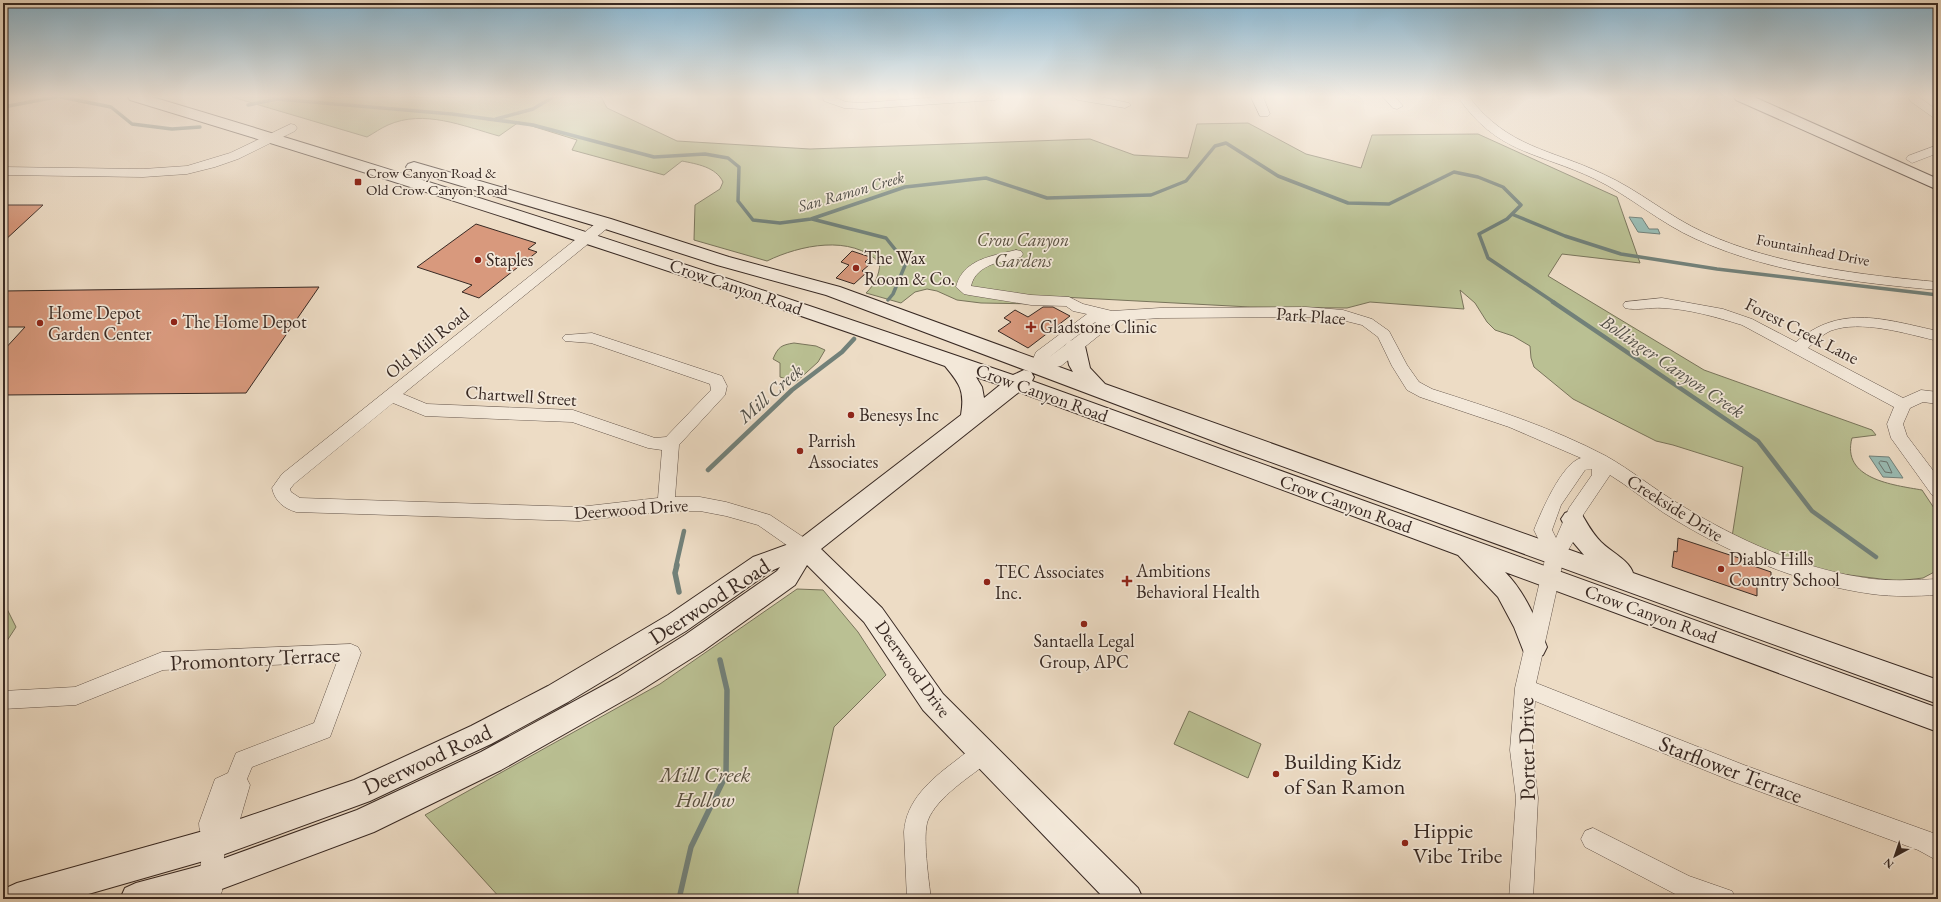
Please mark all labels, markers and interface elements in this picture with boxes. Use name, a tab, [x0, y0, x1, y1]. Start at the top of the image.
place label: Crow Canyon Road & Old Crow Canyon Road	[366, 163, 508, 199]
water label: San Ramon Creek	[795, 166, 907, 217]
marker: Crow Canyon Road & Old Crow Canyon Road	[353, 177, 363, 187]
park label: Crow Canyon Gardens	[977, 228, 1069, 272]
street label: Fountainhead Drive	[1755, 229, 1871, 270]
place label: The Wax Room & Co.	[864, 246, 955, 290]
place label: Staples	[486, 248, 534, 271]
street label: Crow Canyon Road	[667, 253, 807, 320]
marker: Staples	[473, 255, 483, 265]
marker: The Wax Room & Co.	[851, 263, 861, 273]
street label: Forest Creek Lane	[1741, 292, 1863, 369]
place label: Home Depot Garden Center	[48, 301, 152, 345]
street label: Old Mill Road	[380, 301, 474, 383]
street label: Park Place	[1275, 302, 1347, 329]
water label: Bollinger Canyon Creek	[1595, 308, 1750, 424]
place label: The Home Depot	[182, 310, 307, 333]
place label: Gladstone Clinic	[1040, 315, 1157, 338]
marker: The Home Depot	[169, 317, 179, 327]
marker: Home Depot Garden Center	[35, 318, 45, 328]
marker: Gladstone Clinic	[1025, 321, 1037, 333]
water label: Mill Creek	[732, 358, 808, 429]
street label: Crow Canyon Road	[973, 358, 1112, 427]
street label: Chartwell Street	[465, 380, 578, 411]
place label: Benesys Inc	[859, 403, 939, 426]
marker: Benesys Inc	[846, 410, 856, 420]
place label: Parrish Associates	[807, 429, 879, 473]
marker: Parrish Associates	[795, 446, 805, 456]
street label: Crow Canyon Road	[1277, 469, 1416, 538]
street label: Creekside Drive	[1623, 469, 1728, 546]
street label: Deerwood Drive	[573, 493, 689, 524]
place label: Diablo Hills Country School	[1729, 547, 1840, 591]
street label: Deerwood Road	[643, 551, 776, 651]
place label: Ambitions Behavioral Health	[1135, 559, 1260, 603]
place label: TEC Associates Inc.	[995, 560, 1104, 604]
marker: Diablo Hills Country School	[1716, 564, 1726, 574]
marker: Ambitions Behavioral Health	[1121, 575, 1133, 587]
marker: TEC Associates Inc.	[982, 577, 992, 587]
street label: Crow Canyon Road	[1582, 579, 1721, 648]
street label: Deerwood Drive	[871, 616, 956, 722]
marker: Santaella Legal Group, APC	[1079, 619, 1089, 629]
place label: Santaella Legal Group, APC	[1033, 629, 1135, 673]
street label: Promontory Terrace	[169, 640, 341, 677]
street label: Porter Drive	[1511, 697, 1542, 801]
street label: Deerwood Road	[358, 717, 497, 802]
street label: Starflower Terrace	[1655, 729, 1807, 810]
place label: Building Kidz of San Ramon	[1284, 747, 1406, 801]
park label: Mill Creek Hollow	[657, 760, 751, 814]
marker: Building Kidz of San Ramon	[1271, 769, 1281, 779]
place label: Hippie Vibe Tribe	[1413, 816, 1503, 870]
north arrow	[1875, 836, 1915, 876]
marker: Hippie Vibe Tribe	[1400, 838, 1410, 848]
text: N	[1881, 855, 1896, 872]

